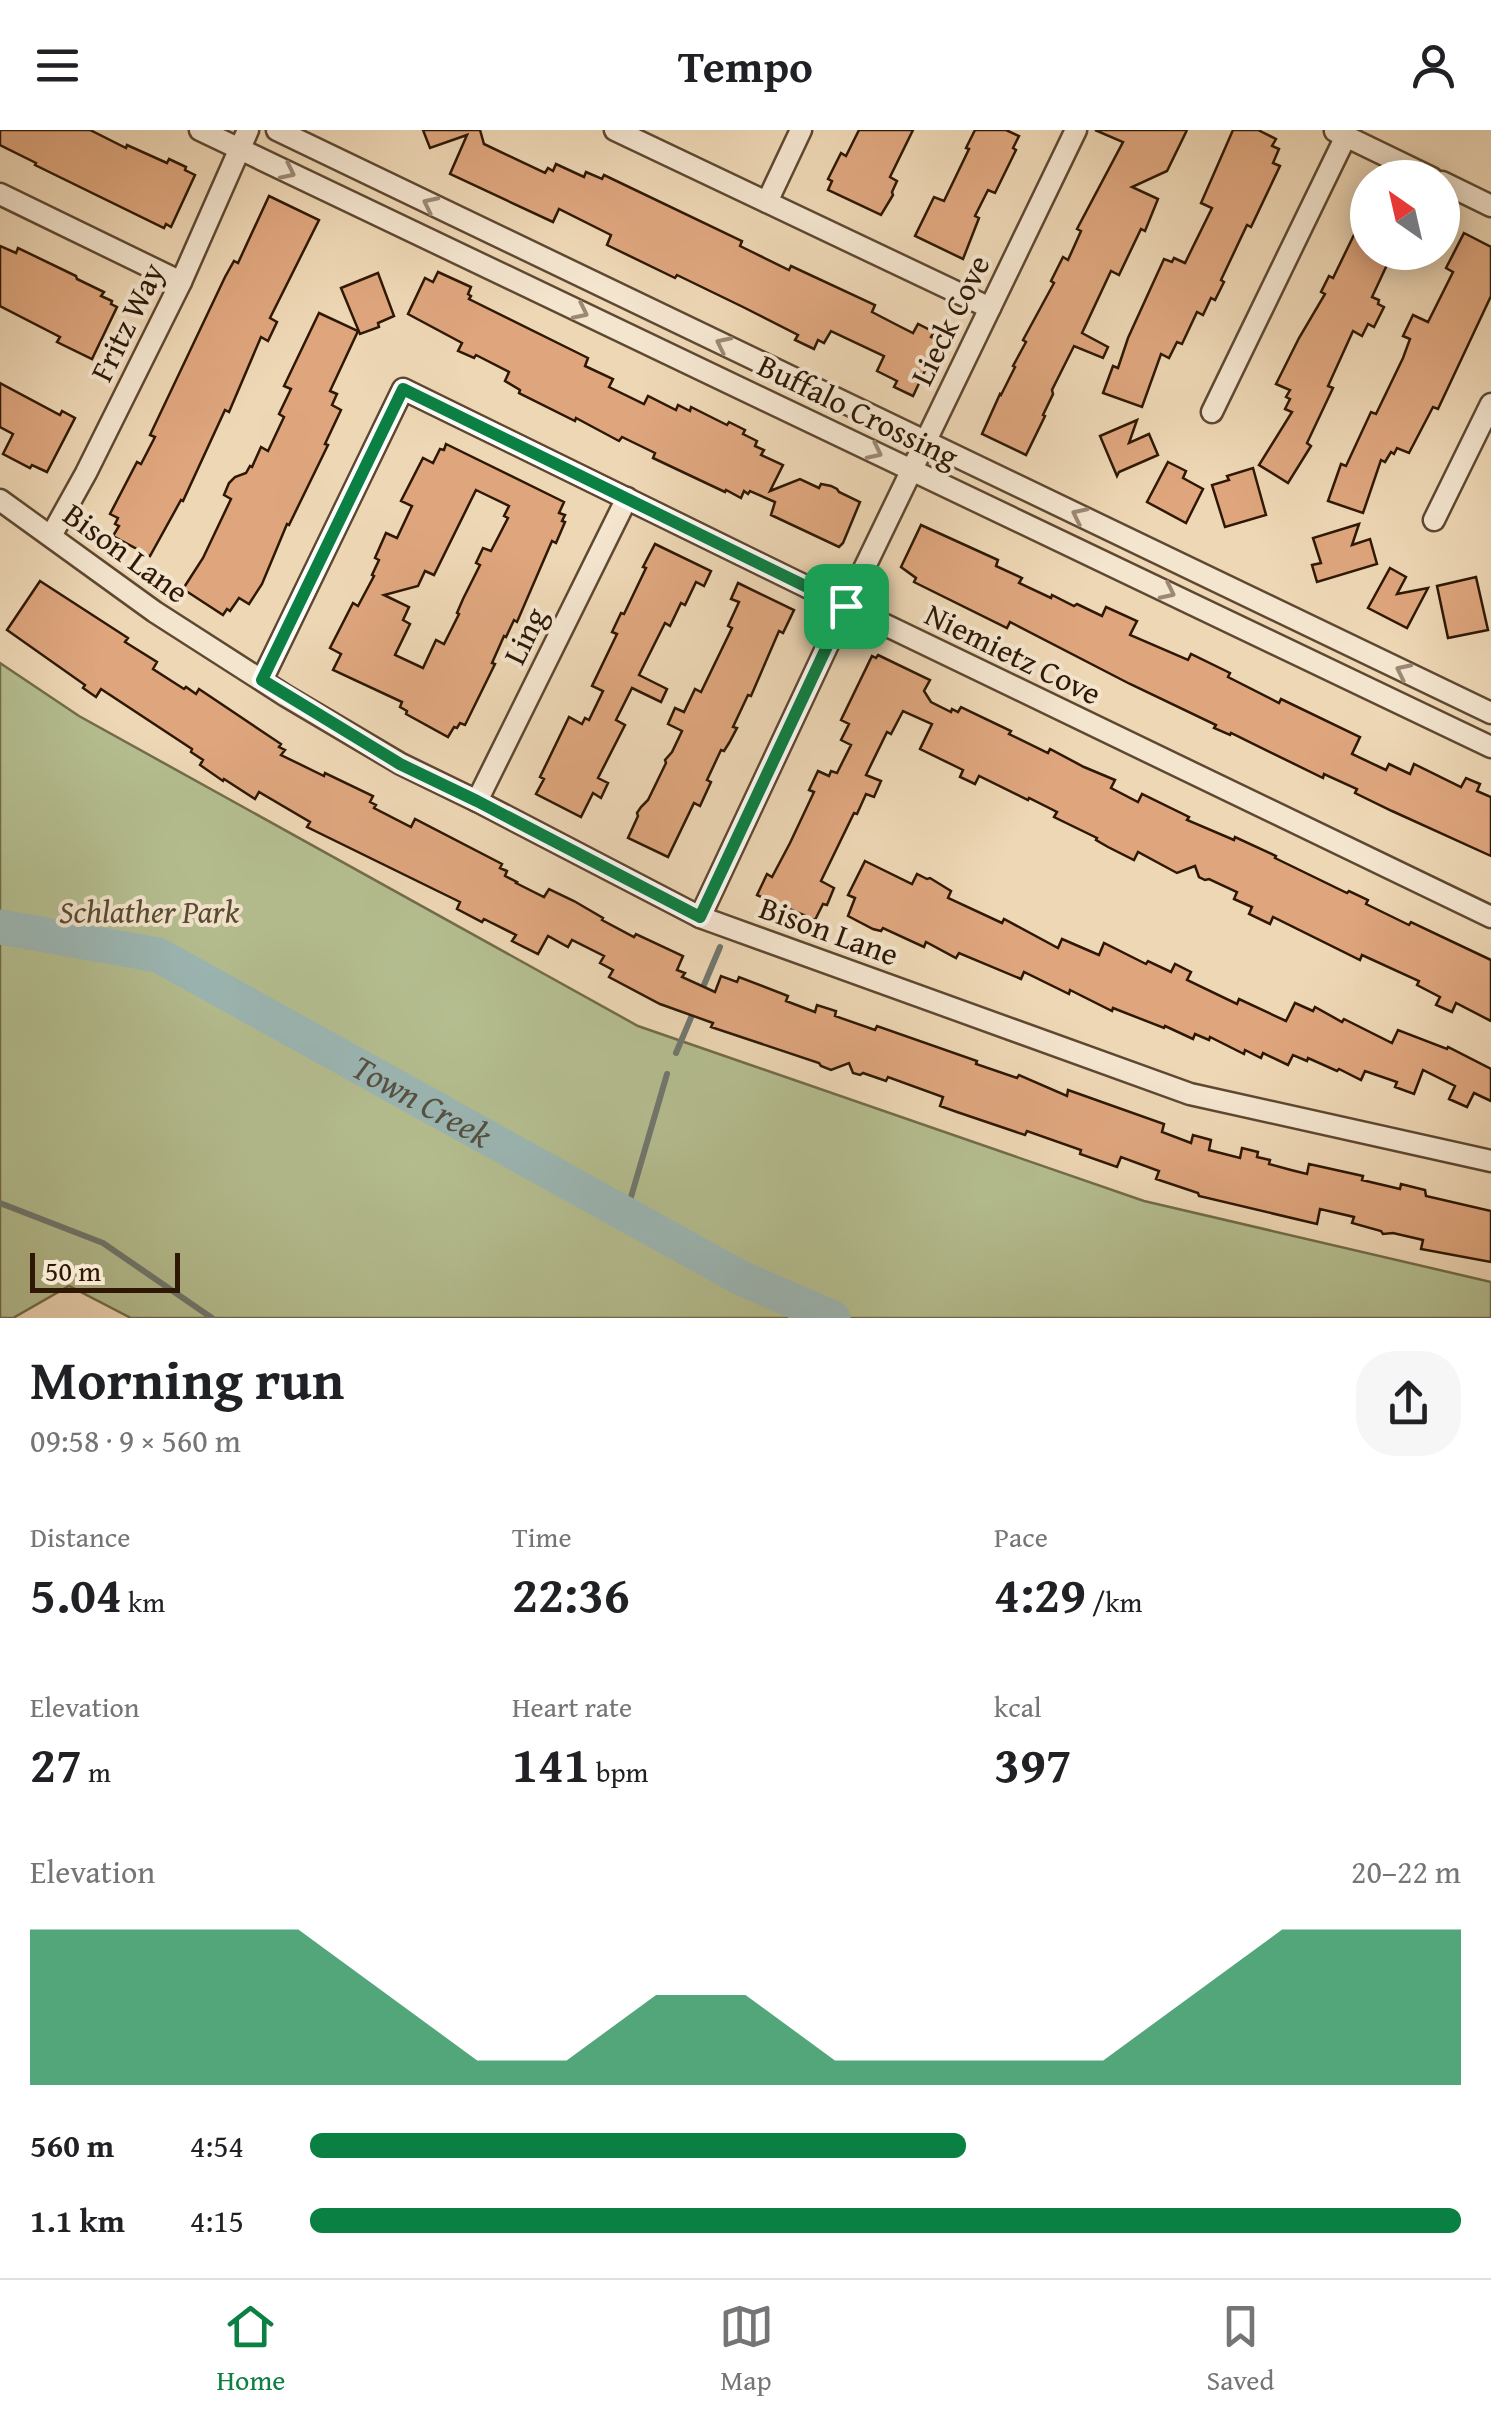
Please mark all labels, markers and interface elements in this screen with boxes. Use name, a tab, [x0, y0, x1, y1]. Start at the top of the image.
text: Tempo	[678, 33, 813, 98]
icon: menu	[30, 38, 85, 93]
icon: person	[1406, 38, 1461, 93]
one-way arrow	[278, 160, 296, 180]
north arrow	[1350, 160, 1460, 270]
map controls	[1350, 160, 1460, 270]
one-way arrow	[422, 196, 440, 216]
street label: Lieck Cove	[898, 247, 1001, 393]
street label: Fritz Way	[78, 254, 176, 389]
one-way arrow	[571, 300, 589, 320]
one-way arrow	[715, 337, 733, 357]
street label: Buffalo Crossing	[750, 342, 967, 480]
one-way arrow	[864, 440, 882, 460]
street label: Bison Lane	[54, 491, 199, 614]
one-way arrow	[1071, 508, 1089, 528]
pin	[804, 564, 889, 649]
icon: arrive	[819, 579, 874, 634]
one-way arrow	[1158, 580, 1176, 600]
street label: Niemietz Cove	[917, 591, 1109, 716]
street label: Ling	[491, 599, 559, 672]
one-way arrow	[1395, 664, 1413, 684]
street label: Bison Lane	[753, 884, 905, 977]
park label: Schlather Park	[59, 888, 239, 935]
water label: Town Creek	[343, 1041, 502, 1161]
scale bar	[30, 1248, 180, 1292]
text: 50 m	[45, 1250, 101, 1291]
text: Morning run	[30, 1339, 344, 1419]
button: share	[1356, 1351, 1461, 1456]
text: 09:58 · 9 × 560 m	[30, 1417, 241, 1464]
text: Distance	[30, 1516, 130, 1557]
text: Time	[512, 1516, 572, 1557]
text: Pace	[994, 1516, 1048, 1557]
text: 5.04	[30, 1557, 122, 1630]
text: 22:36	[512, 1557, 630, 1630]
text: 4:29	[994, 1557, 1086, 1630]
text: km	[122, 1581, 165, 1622]
text: /km	[1086, 1581, 1142, 1622]
text: Elevation	[30, 1686, 140, 1727]
text: Heart rate	[512, 1686, 632, 1727]
text: kcal	[994, 1686, 1042, 1727]
text: 27	[30, 1727, 82, 1800]
text: 141	[512, 1727, 590, 1800]
text: 397	[994, 1727, 1072, 1800]
text: m	[82, 1751, 111, 1792]
text: bpm	[590, 1751, 648, 1792]
text: Elevation	[30, 1848, 155, 1895]
text: 20–22 m	[1351, 1848, 1461, 1895]
text: 560 m	[30, 2122, 114, 2169]
text: 4:54	[190, 2122, 244, 2169]
text: 1.1 km	[30, 2197, 125, 2244]
text: 4:15	[190, 2197, 244, 2244]
tab: Home	[217, 2299, 285, 2400]
tab: Map	[719, 2299, 774, 2400]
tab: Saved	[1207, 2299, 1274, 2400]

